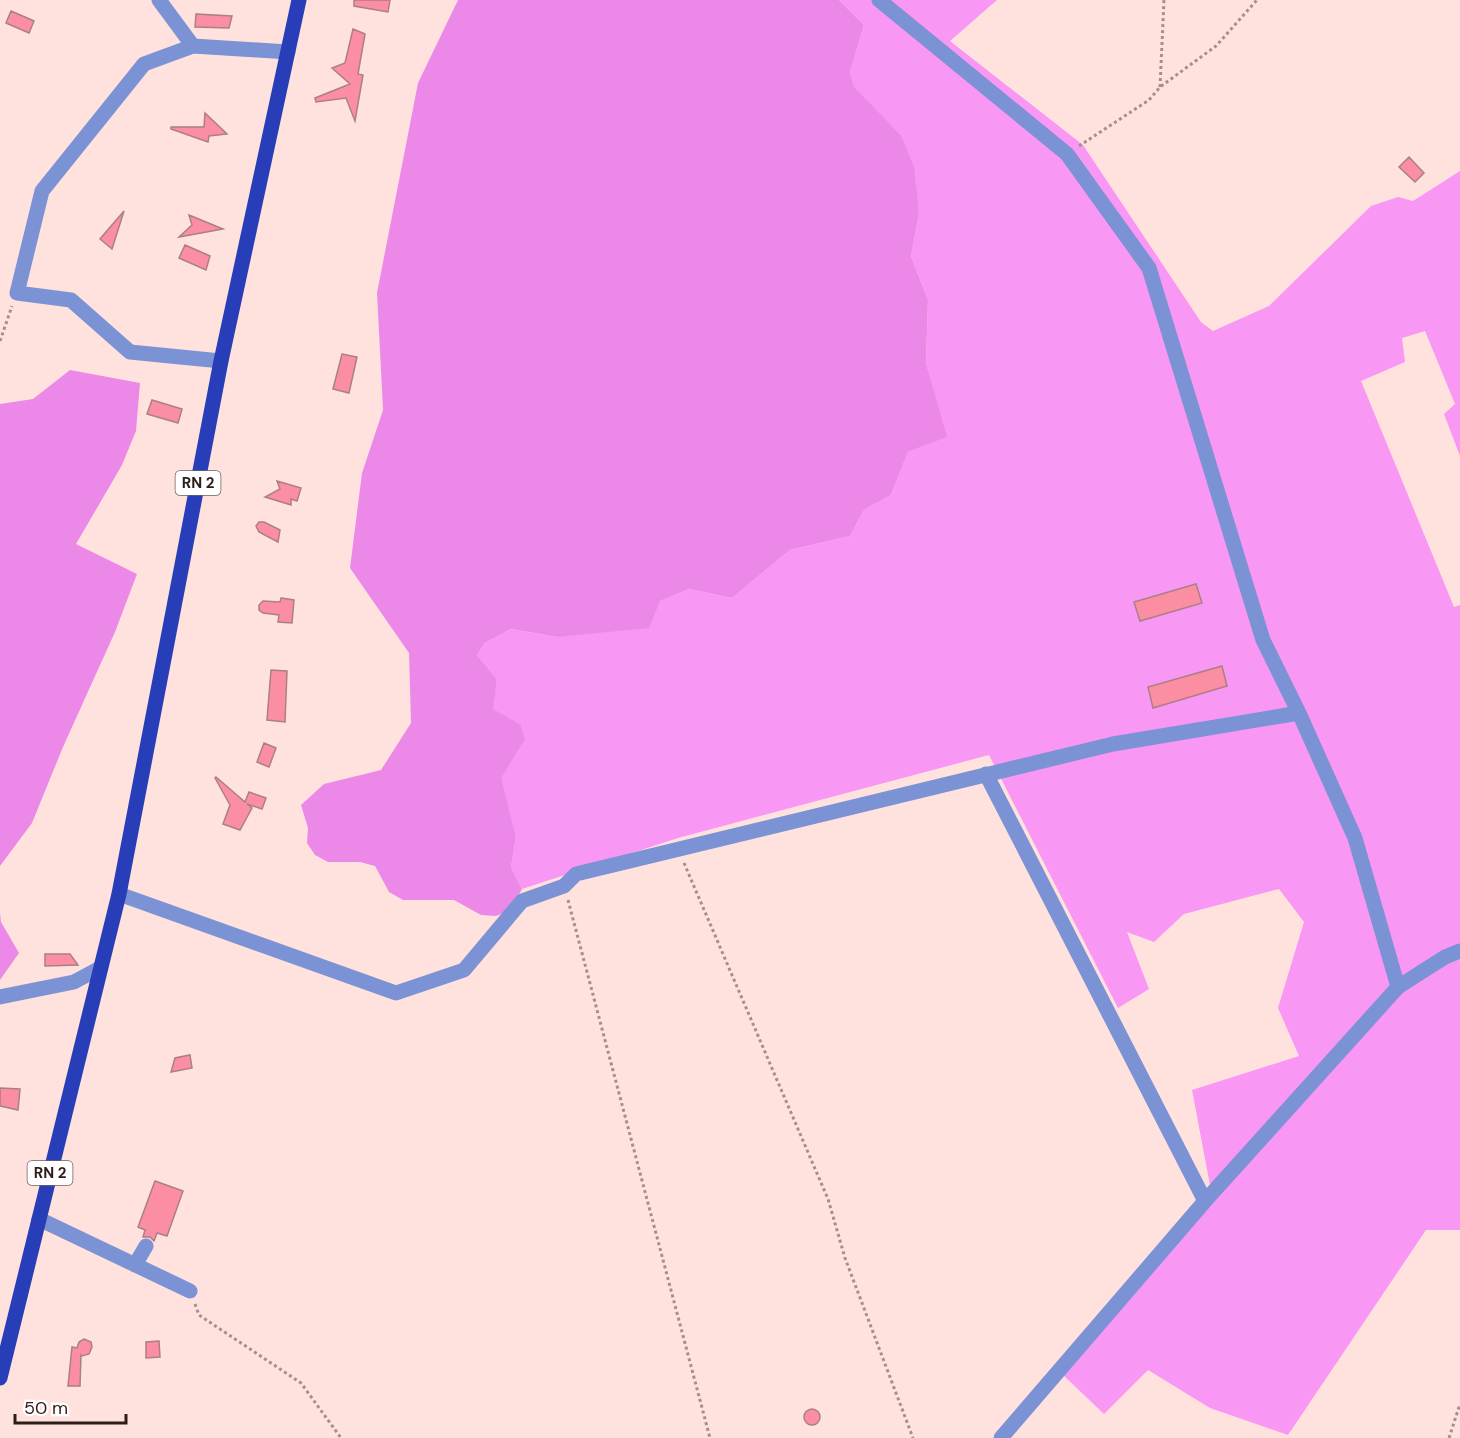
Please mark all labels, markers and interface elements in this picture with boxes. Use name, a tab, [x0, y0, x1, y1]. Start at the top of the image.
road number: RN 2	[176, 471, 220, 495]
road number: RN 2	[28, 1161, 72, 1185]
scale bar	[15, 1387, 126, 1425]
text: 50 m	[24, 1396, 68, 1420]

